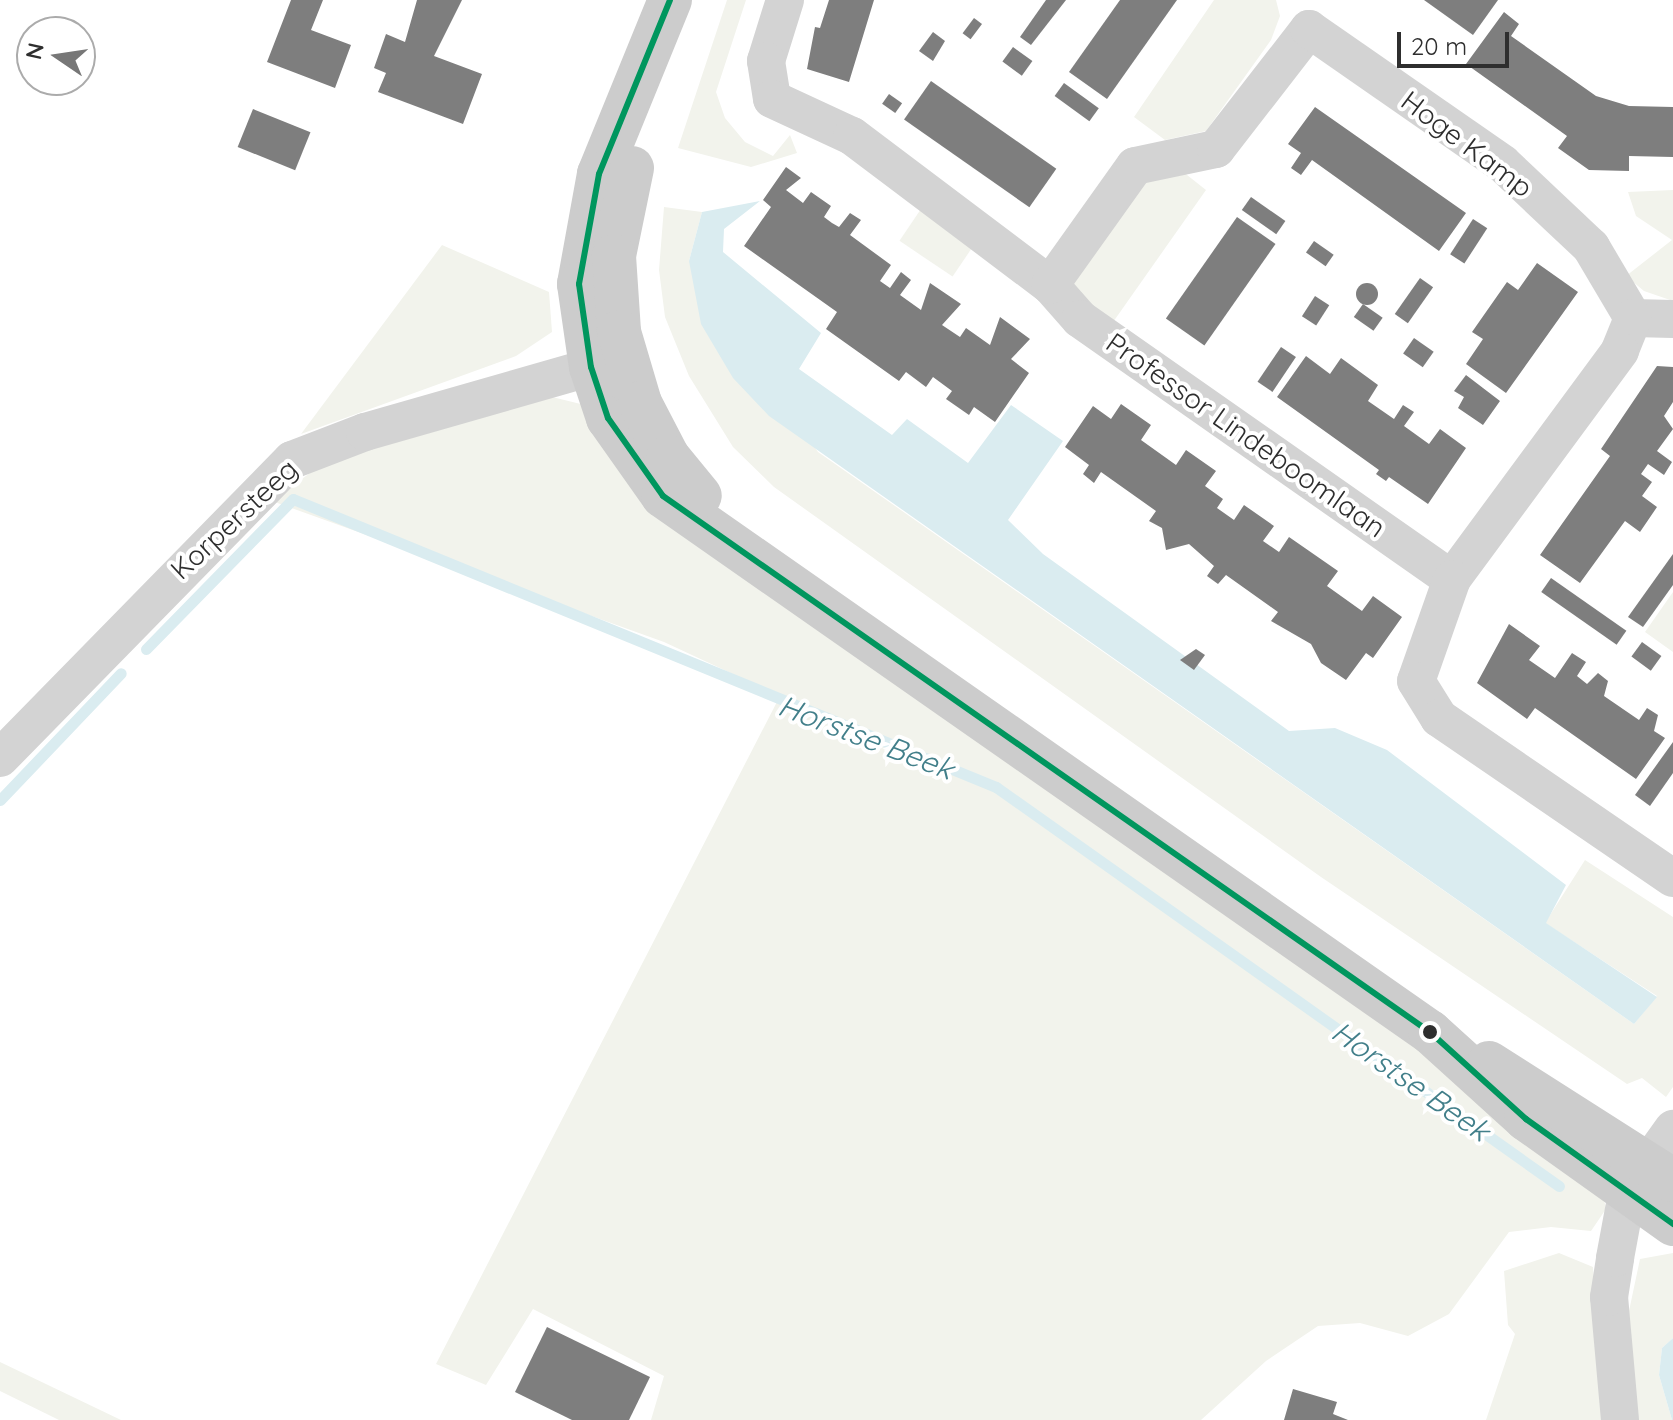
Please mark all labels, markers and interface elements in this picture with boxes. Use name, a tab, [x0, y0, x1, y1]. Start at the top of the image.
north arrow	[16, 16, 96, 96]
scale bar	[1401, 16, 1513, 66]
text: 20 m	[1411, 31, 1467, 61]
text: N	[19, 40, 50, 62]
street label: Hoge Kamp	[1395, 84, 1539, 204]
street label: Professor Lindeboomlaan	[1100, 326, 1392, 544]
street label: Korpersteeg	[164, 452, 304, 586]
water label: Horstse Beek	[773, 687, 959, 787]
water label: Horstse Beek	[1325, 1013, 1497, 1149]
unlabelled marker	[1422, 1024, 1438, 1040]

